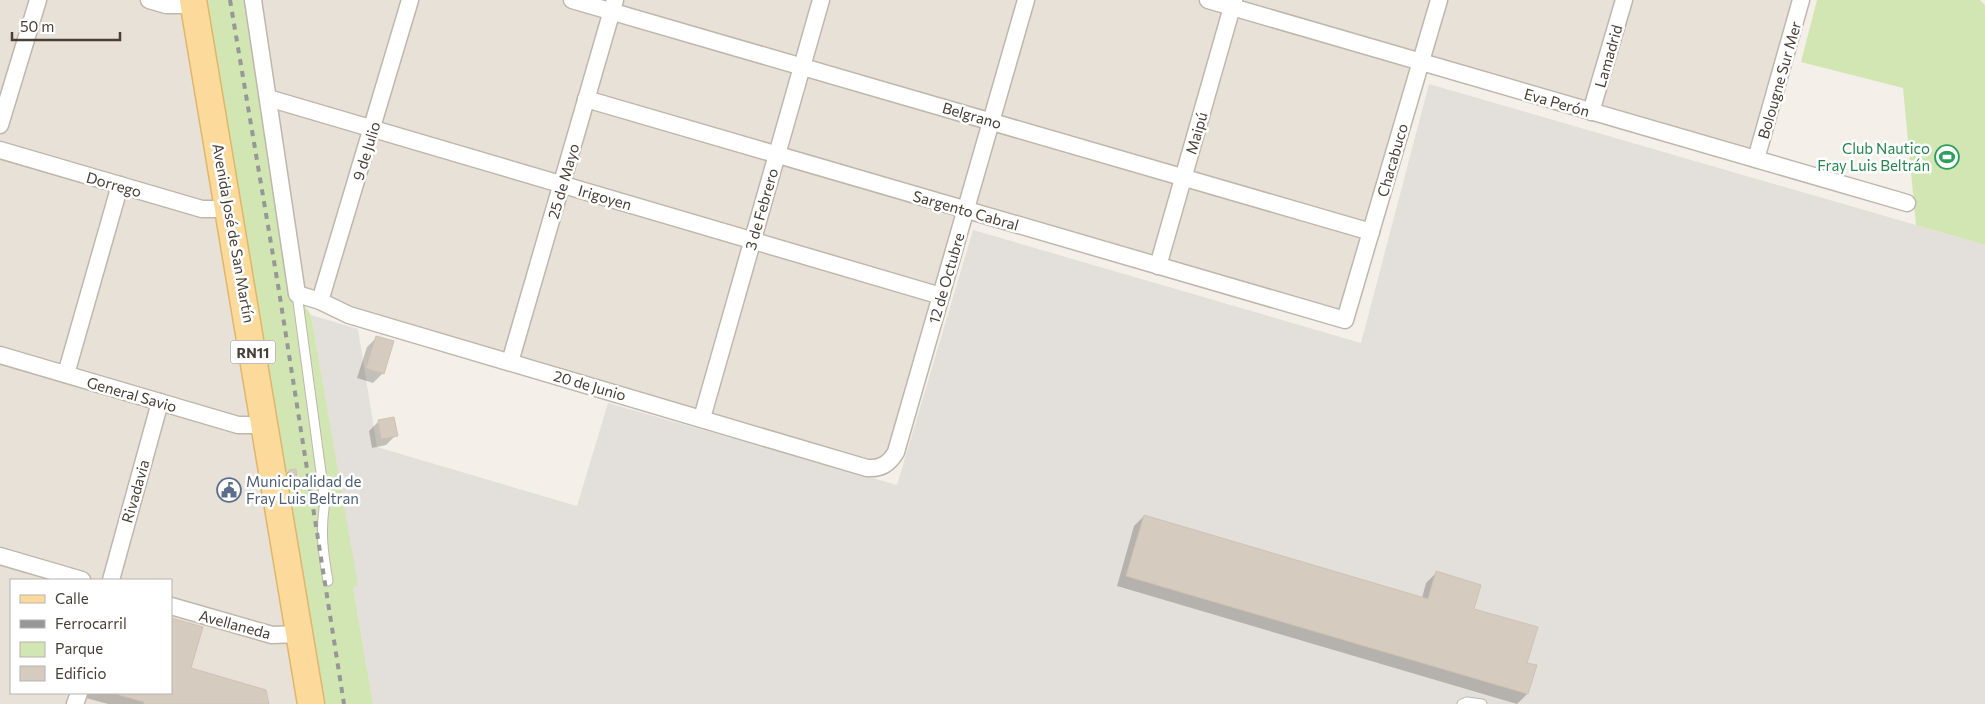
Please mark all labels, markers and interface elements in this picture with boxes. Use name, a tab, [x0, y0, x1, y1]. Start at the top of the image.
scale bar	[12, 10, 120, 42]
text: 50 m	[20, 17, 54, 35]
street label: Bolougne Sur Mer	[1754, 19, 1804, 141]
street label: Lamadrid	[1590, 22, 1626, 90]
street label: Eva Perón	[1522, 84, 1592, 120]
street label: Belgrano	[940, 98, 1004, 132]
street label: Maipú	[1181, 110, 1211, 156]
street label: 9 de Julio	[349, 119, 384, 183]
street label: Chacabuco	[1373, 121, 1411, 199]
place label: Club Nautico Fray Luis Beltrán	[1817, 139, 1930, 174]
street label: 25 de Mayo	[544, 141, 582, 221]
street label: Avenida José de San Martín	[209, 142, 259, 324]
sports icon: Club Nautico Fray Luis Beltrán	[1934, 144, 1960, 170]
street label: 3 de Febrero	[741, 166, 781, 252]
street label: Dorrego	[84, 168, 144, 200]
street label: Irigoyen	[576, 181, 634, 213]
street label: Sargento Cabral	[911, 186, 1021, 234]
street label: 12 de Octubre	[924, 230, 968, 326]
road number: RN11	[230, 341, 276, 364]
street label: 20 de Junio	[552, 366, 628, 404]
street label: General Savio	[85, 373, 179, 415]
street label: Rivadavia	[117, 457, 153, 525]
place label: Municipalidad de Fray Luis Beltran	[246, 472, 362, 507]
public building icon: Municipalidad de Fray Luis Beltran	[216, 477, 242, 503]
legend	[10, 579, 172, 694]
text: Calle	[55, 589, 89, 607]
street label: Avellaneda	[197, 606, 273, 642]
text: Ferrocarril	[55, 614, 127, 632]
text: Parque	[55, 639, 103, 657]
text: Edificio	[55, 664, 106, 682]

